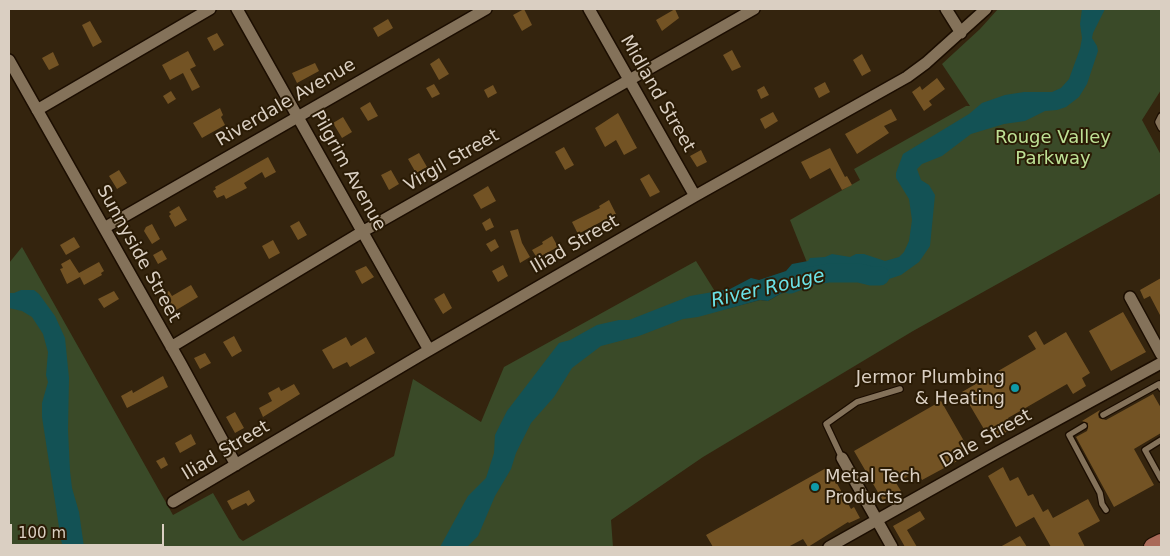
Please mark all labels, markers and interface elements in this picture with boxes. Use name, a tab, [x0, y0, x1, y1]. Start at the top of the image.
street label: Midland Street	[615, 32, 699, 156]
street label: Riverdale Avenue	[212, 54, 360, 152]
street label: Pilgrim Avenue	[306, 107, 390, 235]
street label: Virgil Street	[401, 125, 503, 197]
park label: Rouge Valley Parkway	[995, 127, 1111, 170]
street label: Sunnyside Street	[91, 182, 185, 326]
street label: Iliad Street	[527, 211, 623, 279]
water label: River Rouge	[709, 265, 827, 313]
place label: Jermor Plumbing & Heating	[856, 367, 1005, 409]
marker: Jermor Plumbing & Heating	[1009, 382, 1021, 394]
street label: Dale Street	[936, 405, 1036, 473]
street label: Iliad Street	[178, 416, 274, 486]
place label: Metal Tech Products	[825, 466, 921, 508]
marker: Metal Tech Products	[809, 481, 821, 493]
scale bar	[12, 514, 166, 546]
text: 100 m	[18, 524, 66, 542]

